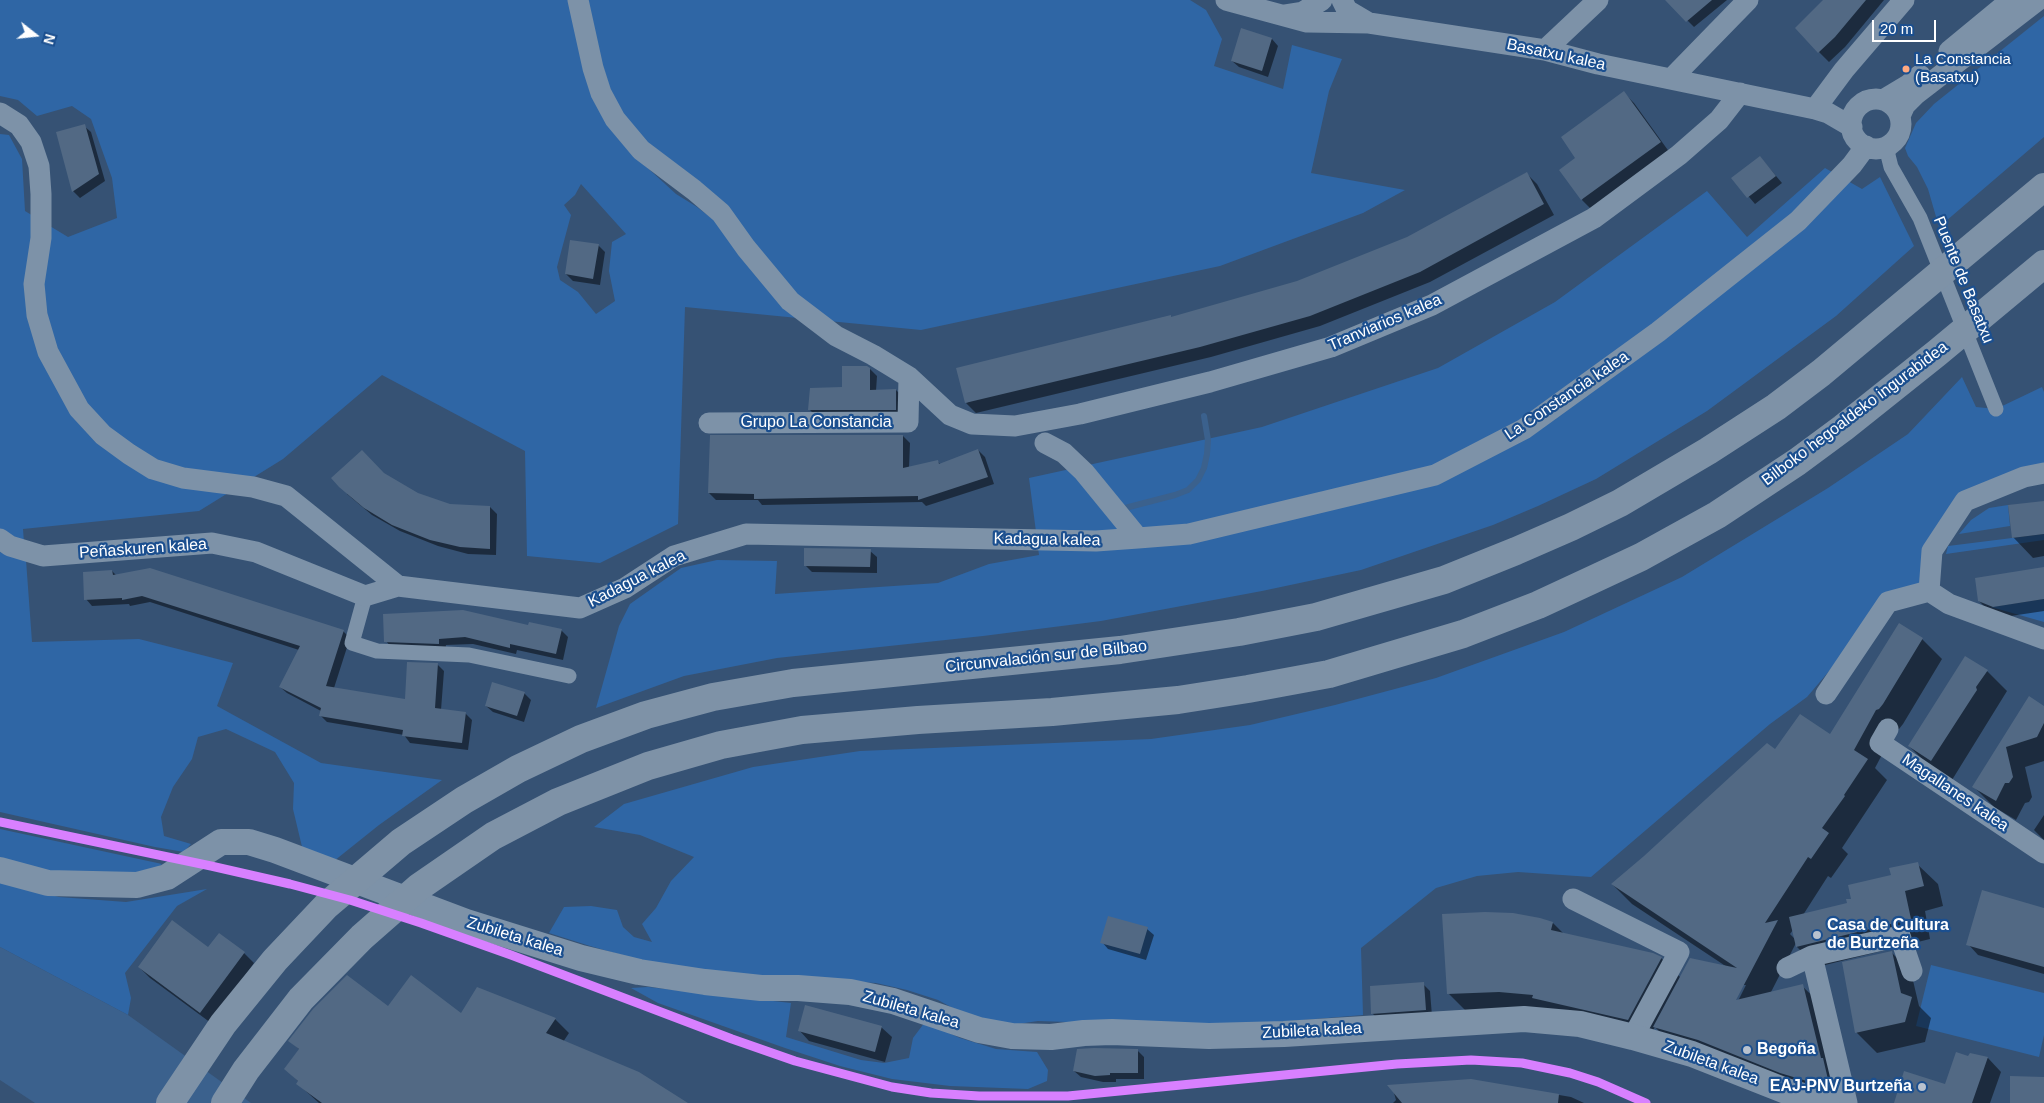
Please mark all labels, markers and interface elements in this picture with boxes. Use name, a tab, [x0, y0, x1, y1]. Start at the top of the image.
north arrow	[10, 10, 60, 60]
scale bar	[1874, 10, 1938, 42]
text: 20 m	[1880, 20, 1913, 37]
text: N	[40, 32, 59, 46]
street label: Basatxu kalea	[1505, 35, 1607, 75]
place label: La Constancia (Basatxu)	[1915, 51, 2011, 86]
marker: La Constancia (Basatxu)	[1901, 64, 1911, 74]
street label: Puente de Basatxu	[1929, 214, 1997, 346]
street label: Tranviarios kalea	[1325, 290, 1445, 356]
street label: Bilboko hegoaldeko ingurabidea	[1758, 338, 1952, 490]
street label: La Constancia kalea	[1502, 348, 1632, 444]
street label: Grupo La Constancia	[740, 413, 892, 433]
street label: Kadagua kalea	[993, 529, 1101, 551]
street label: Peñaskuren kalea	[78, 535, 208, 563]
street label: Kadagua kalea	[585, 546, 689, 612]
street label: Circunvalación sur de Bilbao	[944, 637, 1148, 677]
street label: Magallanes kalea	[1898, 750, 2012, 836]
street label: Zubileta kalea	[465, 913, 565, 961]
place label: Casa de Cultura de Burtzeña	[1827, 916, 1949, 954]
marker: Casa de Cultura de Burtzeña	[1811, 929, 1823, 941]
street label: Zubileta kalea	[860, 987, 962, 1033]
street label: Zubileta kalea	[1262, 1019, 1362, 1043]
street label: Zubileta kalea	[1661, 1037, 1761, 1089]
place label: Begoña	[1757, 1040, 1816, 1060]
marker: Begoña	[1741, 1044, 1753, 1056]
place label: EAJ-PNV Burtzeña	[1770, 1077, 1912, 1097]
marker: EAJ-PNV Burtzeña	[1916, 1081, 1928, 1093]

